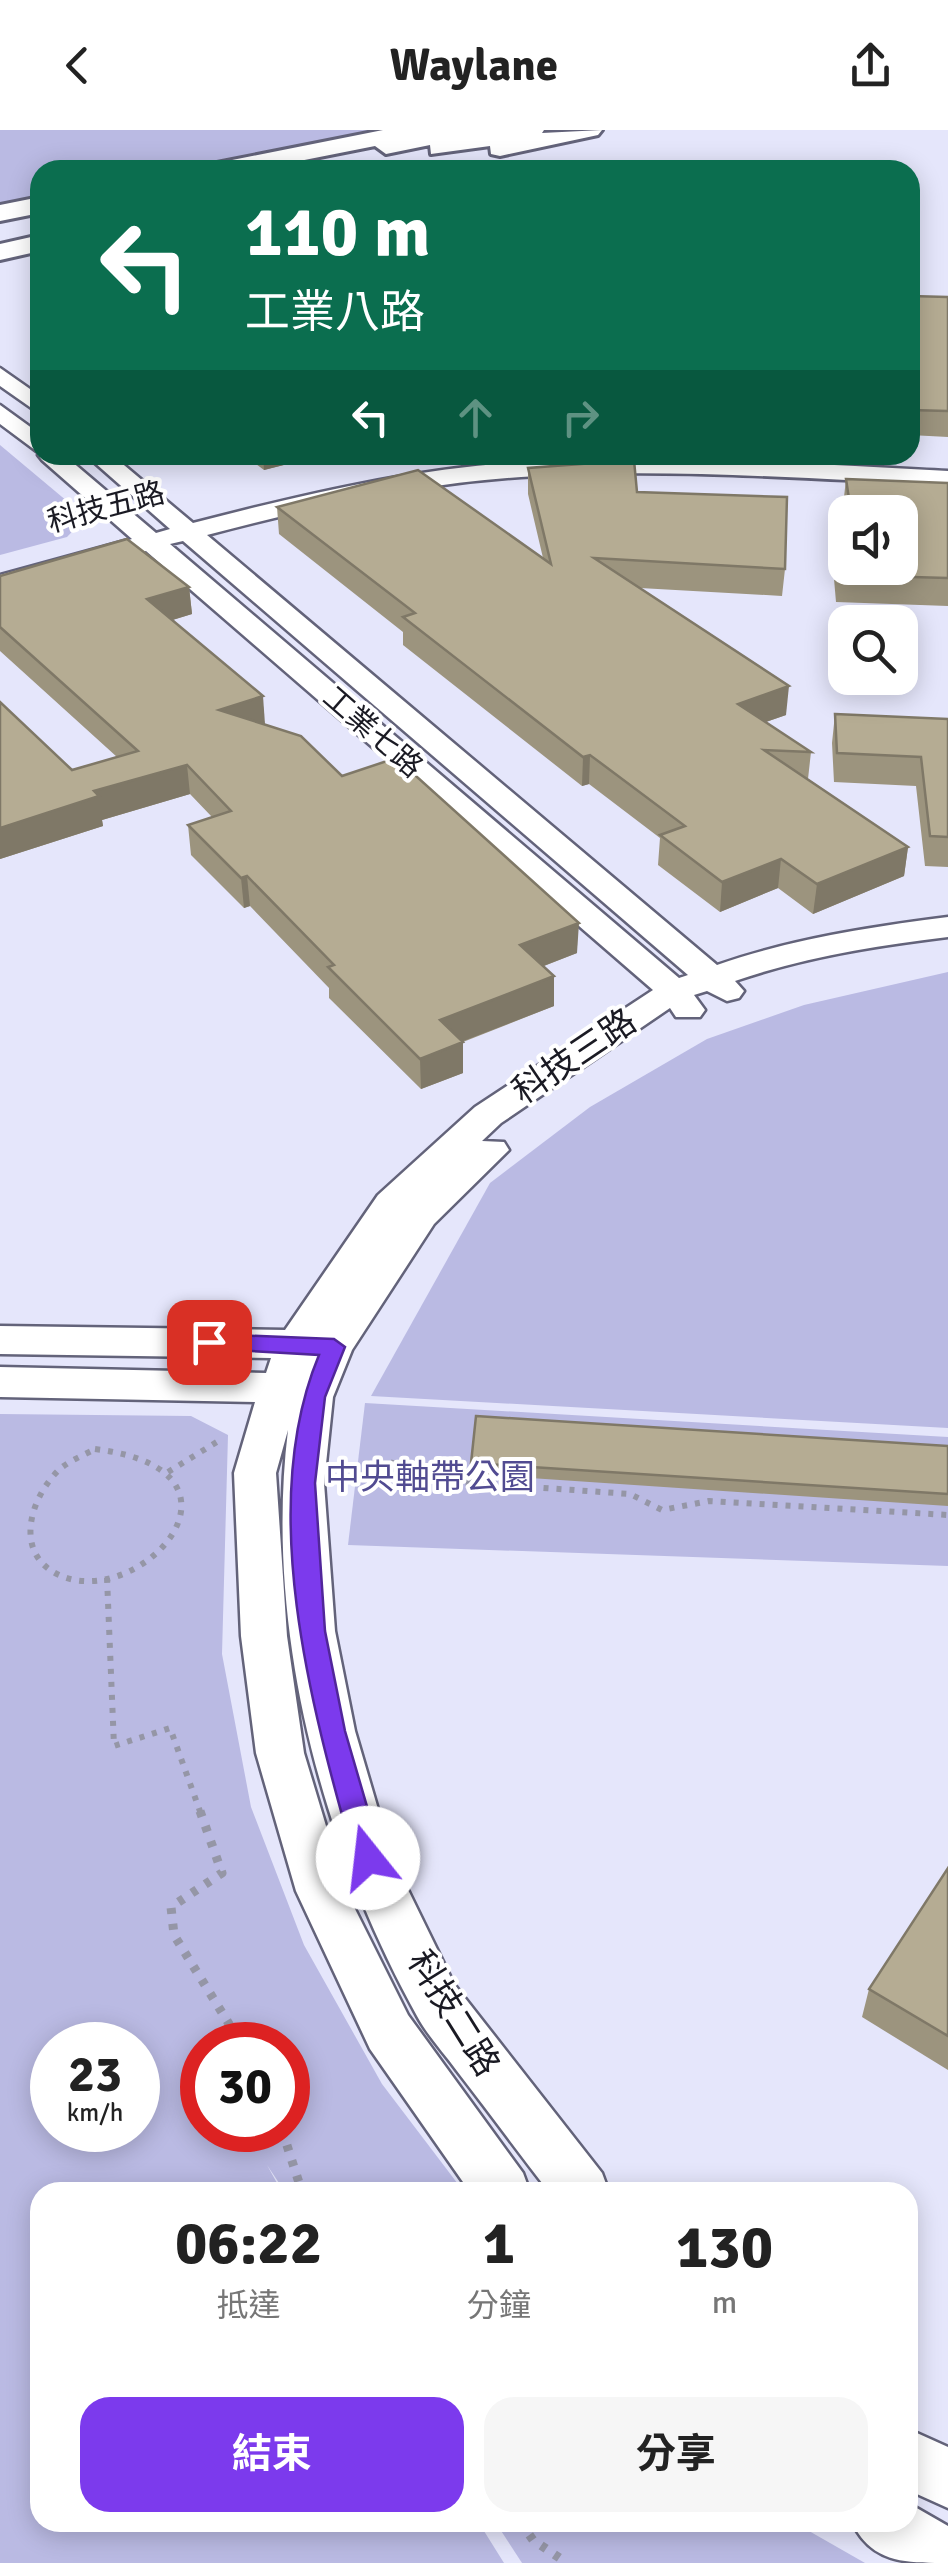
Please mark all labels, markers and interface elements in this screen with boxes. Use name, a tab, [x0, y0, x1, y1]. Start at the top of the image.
icon: back	[50, 38, 105, 93]
text: Waylane	[390, 38, 558, 93]
icon: share	[843, 38, 898, 93]
text: 110 m	[245, 189, 430, 275]
icon: left	[80, 200, 210, 330]
text: 工業八路	[245, 285, 425, 340]
icon: left	[343, 390, 398, 445]
icon: ahead	[448, 390, 503, 445]
icon: right	[553, 390, 608, 445]
street label: 科技五路	[43, 474, 169, 541]
map controls	[828, 495, 918, 695]
button: sound	[828, 495, 918, 585]
button: search	[828, 605, 918, 695]
street label: 工業七路	[315, 679, 430, 786]
street label: 科技三路	[504, 999, 644, 1113]
pin	[167, 1300, 252, 1385]
icon: arrive	[182, 1315, 237, 1370]
park label: 中央軸帶公園	[325, 1456, 535, 1499]
position arrow	[316, 1806, 420, 1910]
street label: 科技二路	[398, 1943, 509, 2084]
speed limit sign: 30	[180, 2022, 310, 2152]
text: 23	[68, 2044, 122, 2106]
text: km/h	[67, 2097, 123, 2128]
text: 06:22	[175, 2207, 322, 2281]
text: 1	[483, 2207, 515, 2281]
text: 130	[676, 2211, 773, 2285]
text: m	[712, 2283, 737, 2322]
text: 抵達	[217, 2286, 281, 2325]
text: 分鐘	[467, 2286, 531, 2325]
button: 結束	[80, 2397, 464, 2512]
button: 分享	[484, 2397, 868, 2512]

